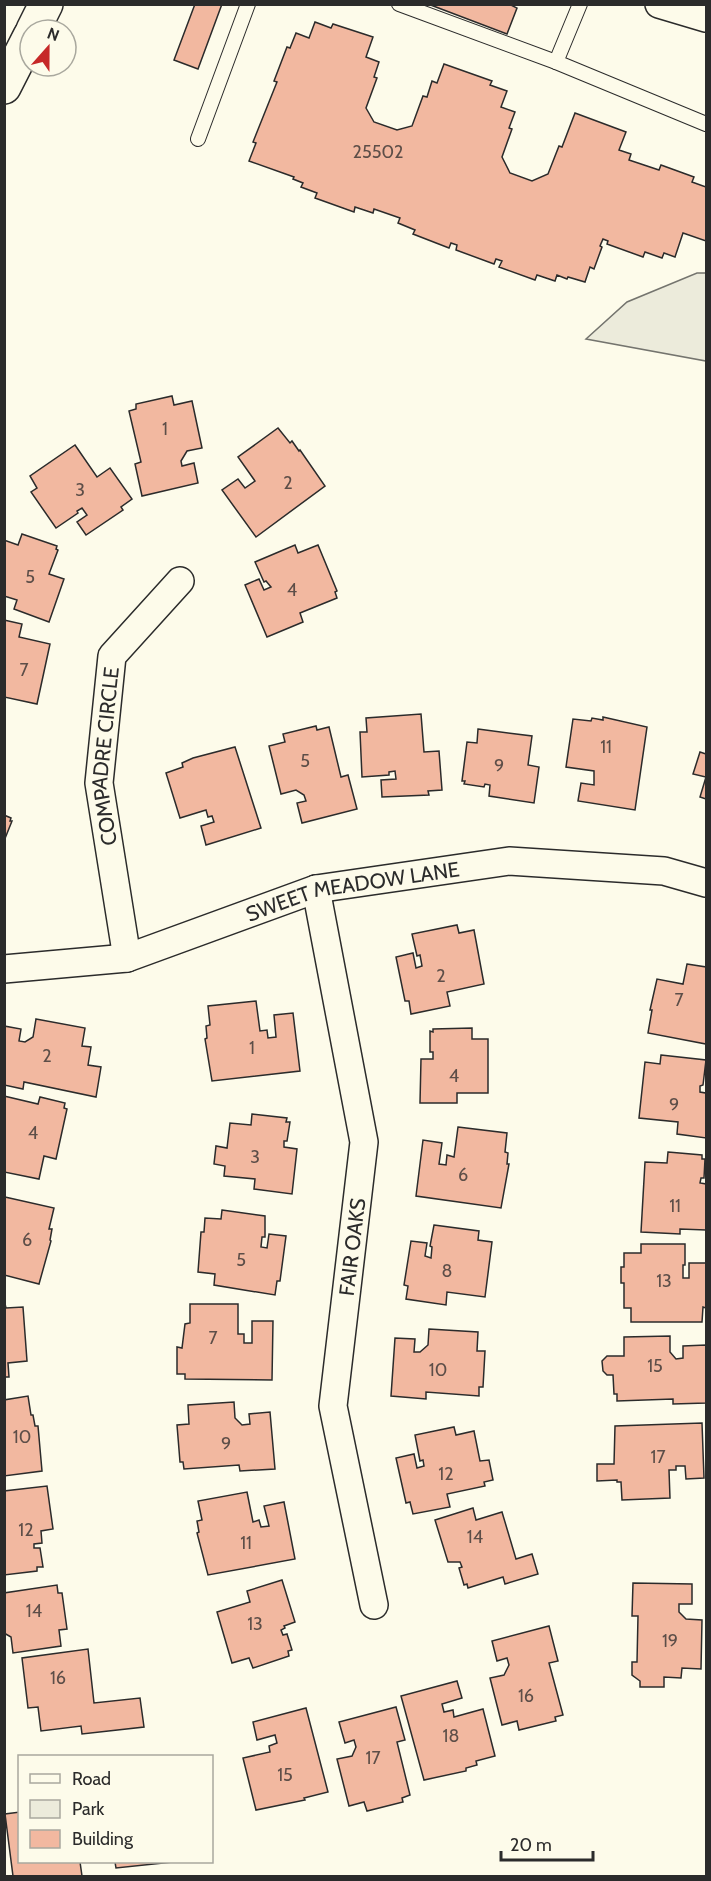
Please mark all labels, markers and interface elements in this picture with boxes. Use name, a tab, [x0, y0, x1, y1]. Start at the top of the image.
north arrow	[18, 18, 78, 78]
text: N	[45, 24, 62, 45]
house number: 25502	[353, 141, 403, 163]
house number: 1	[162, 418, 168, 440]
house number: 2	[283, 472, 293, 494]
house number: 3	[75, 479, 85, 501]
house number: 5	[25, 566, 35, 588]
house number: 4	[287, 579, 297, 601]
house number: 7	[19, 659, 29, 681]
street label: COMPADRE CIRCLE	[86, 665, 123, 848]
house number: 11	[600, 736, 612, 758]
house number: 5	[300, 750, 310, 772]
house number: 9	[494, 755, 504, 777]
street label: SWEET MEADOW LANE	[242, 856, 461, 926]
house number: 2	[436, 965, 446, 987]
house number: 7	[674, 989, 684, 1011]
house number: 1	[249, 1037, 255, 1059]
house number: 2	[42, 1045, 52, 1067]
house number: 4	[449, 1065, 459, 1087]
house number: 9	[669, 1094, 679, 1116]
house number: 4	[28, 1122, 38, 1144]
house number: 3	[250, 1146, 260, 1168]
house number: 6	[458, 1164, 468, 1186]
house number: 11	[669, 1195, 681, 1217]
street label: FAIR OAKS	[334, 1197, 370, 1297]
house number: 6	[22, 1229, 32, 1251]
house number: 5	[236, 1249, 246, 1271]
house number: 8	[442, 1260, 452, 1282]
house number: 13	[656, 1270, 672, 1292]
house number: 7	[208, 1327, 218, 1349]
house number: 15	[647, 1355, 663, 1377]
house number: 10	[429, 1359, 447, 1381]
house number: 10	[13, 1426, 31, 1448]
house number: 9	[221, 1433, 231, 1455]
house number: 17	[651, 1446, 665, 1468]
house number: 12	[438, 1463, 454, 1485]
house number: 12	[18, 1519, 34, 1541]
house number: 14	[467, 1526, 483, 1548]
house number: 11	[240, 1532, 252, 1554]
house number: 14	[26, 1600, 42, 1622]
house number: 13	[247, 1613, 263, 1635]
house number: 19	[662, 1630, 678, 1652]
house number: 16	[50, 1667, 66, 1689]
house number: 16	[518, 1685, 534, 1707]
house number: 18	[443, 1725, 459, 1747]
house number: 17	[366, 1747, 380, 1769]
legend	[18, 1755, 213, 1863]
house number: 15	[277, 1764, 293, 1786]
text: Road	[72, 1768, 111, 1790]
text: Park	[72, 1798, 105, 1820]
scale bar	[501, 1824, 592, 1862]
text: Building	[72, 1828, 134, 1850]
text: 20 m	[510, 1834, 552, 1856]

